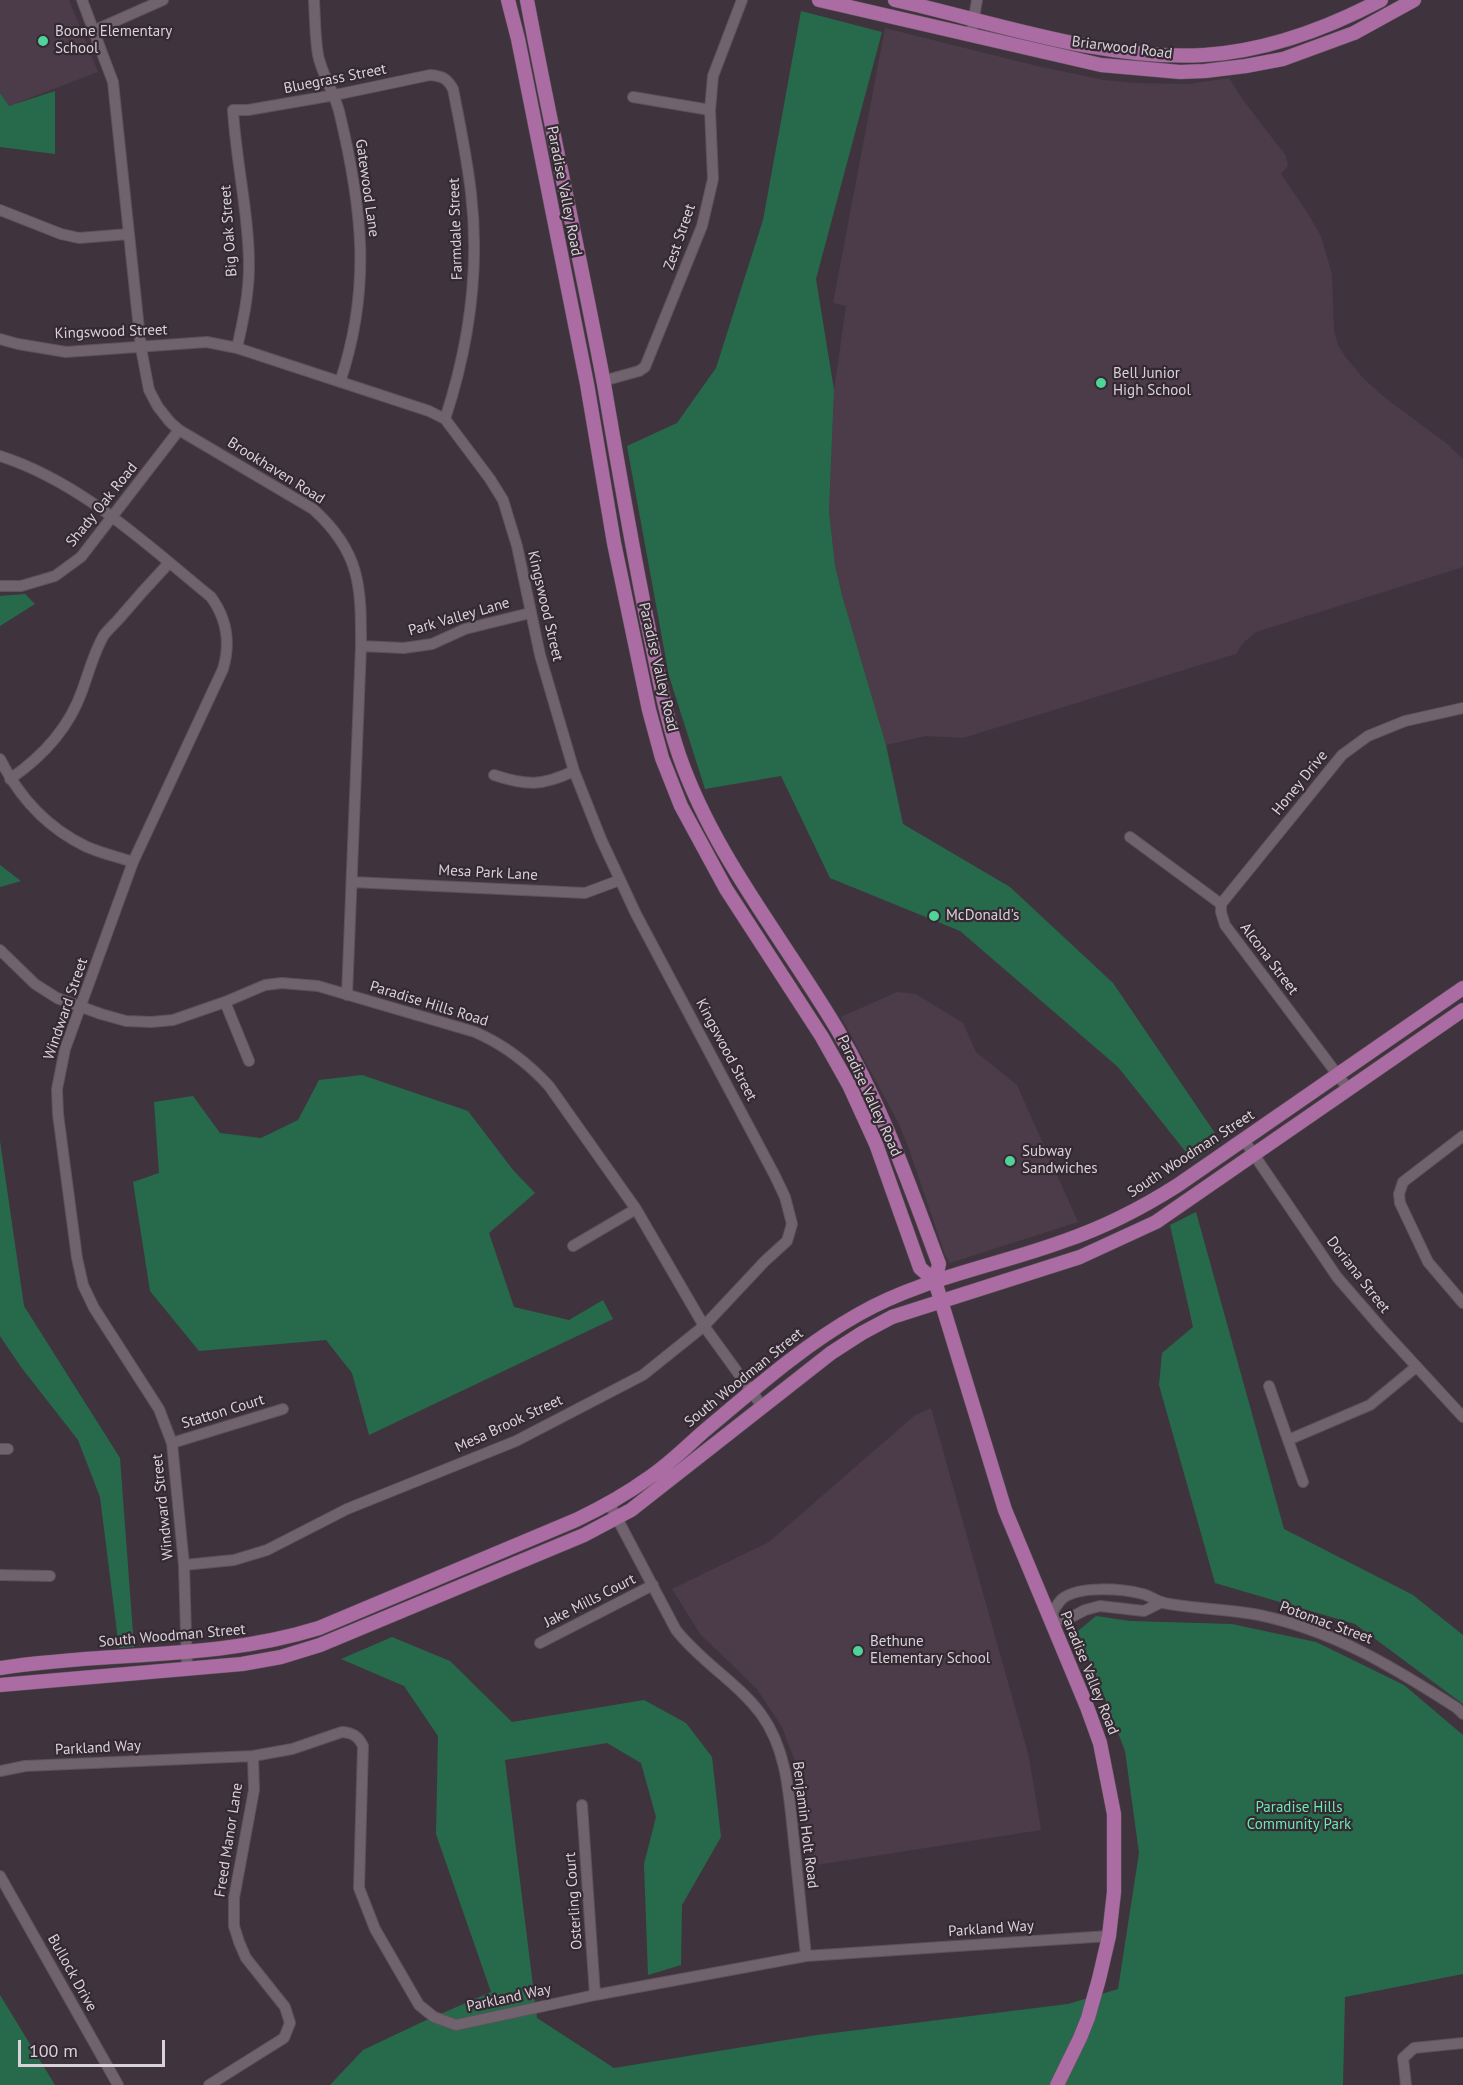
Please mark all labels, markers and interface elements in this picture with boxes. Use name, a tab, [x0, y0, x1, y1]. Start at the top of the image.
place label: Boone Elementary School	[55, 23, 172, 58]
street label: Briarwood Road	[1071, 33, 1173, 63]
marker: Boone Elementary School	[36, 34, 50, 48]
street label: Bluegrass Street	[282, 60, 388, 98]
street label: Paradise Valley Road	[543, 125, 585, 257]
street label: Gatewood Lane	[351, 138, 383, 238]
street label: Farmdale Street	[445, 178, 467, 280]
street label: Big Oak Street	[217, 184, 241, 278]
street label: Zest Street	[660, 202, 700, 272]
street label: Kingswood Street	[54, 321, 168, 343]
place label: Bell Junior High School	[1113, 365, 1191, 400]
marker: Bell Junior High School	[1094, 376, 1108, 390]
street label: Brookhaven Road	[224, 434, 328, 508]
street label: Shady Oak Road	[62, 459, 142, 551]
street label: Kingswood Street	[524, 549, 566, 663]
street label: Park Valley Lane	[406, 594, 512, 640]
street label: Paradise Valley Road	[634, 601, 682, 733]
street label: Honey Drive	[1268, 747, 1332, 819]
street label: Mesa Park Lane	[438, 861, 538, 885]
place label: McDonald's	[946, 907, 1019, 925]
marker: McDonald's	[927, 909, 941, 923]
street label: Alcona Street	[1236, 919, 1302, 999]
street label: Windward Street	[40, 956, 92, 1062]
street label: Paradise Hills Road	[368, 977, 490, 1031]
street label: Kingswood Street	[692, 996, 760, 1104]
street label: Paradise Valley Road	[833, 1032, 905, 1160]
street label: South Woodman Street	[1124, 1106, 1258, 1202]
place label: Subway Sandwiches	[1022, 1143, 1098, 1178]
marker: Subway Sandwiches	[1003, 1154, 1017, 1168]
street label: Doriana Street	[1322, 1233, 1394, 1317]
street label: South Woodman Street	[681, 1325, 807, 1431]
street label: Statton Court	[179, 1391, 267, 1433]
street label: Mesa Brook Street	[452, 1391, 566, 1457]
street label: Windward Street	[148, 1453, 178, 1561]
street label: Jake Mills Court	[541, 1570, 639, 1632]
street label: Potomac Street	[1277, 1598, 1375, 1648]
street label: Paradise Valley Road	[1056, 1608, 1122, 1738]
street label: South Woodman Street	[98, 1621, 246, 1651]
place label: Bethune Elementary School	[870, 1633, 990, 1668]
marker: Bethune Elementary School	[851, 1644, 865, 1658]
street label: Parkland Way	[55, 1737, 141, 1759]
street label: Benjamin Holt Road	[788, 1760, 822, 1890]
street label: Freed Manor Lane	[211, 1782, 247, 1898]
park label: Paradise Hills Community Park	[1247, 1799, 1351, 1834]
street label: Osterling Court	[562, 1852, 586, 1950]
street label: Parkland Way	[948, 1917, 1034, 1941]
street label: Bullock Drive	[43, 1931, 101, 2015]
street label: Parkland Way	[465, 1980, 553, 2016]
scale bar	[21, 2028, 168, 2066]
text: 100 m	[29, 2039, 78, 2062]

